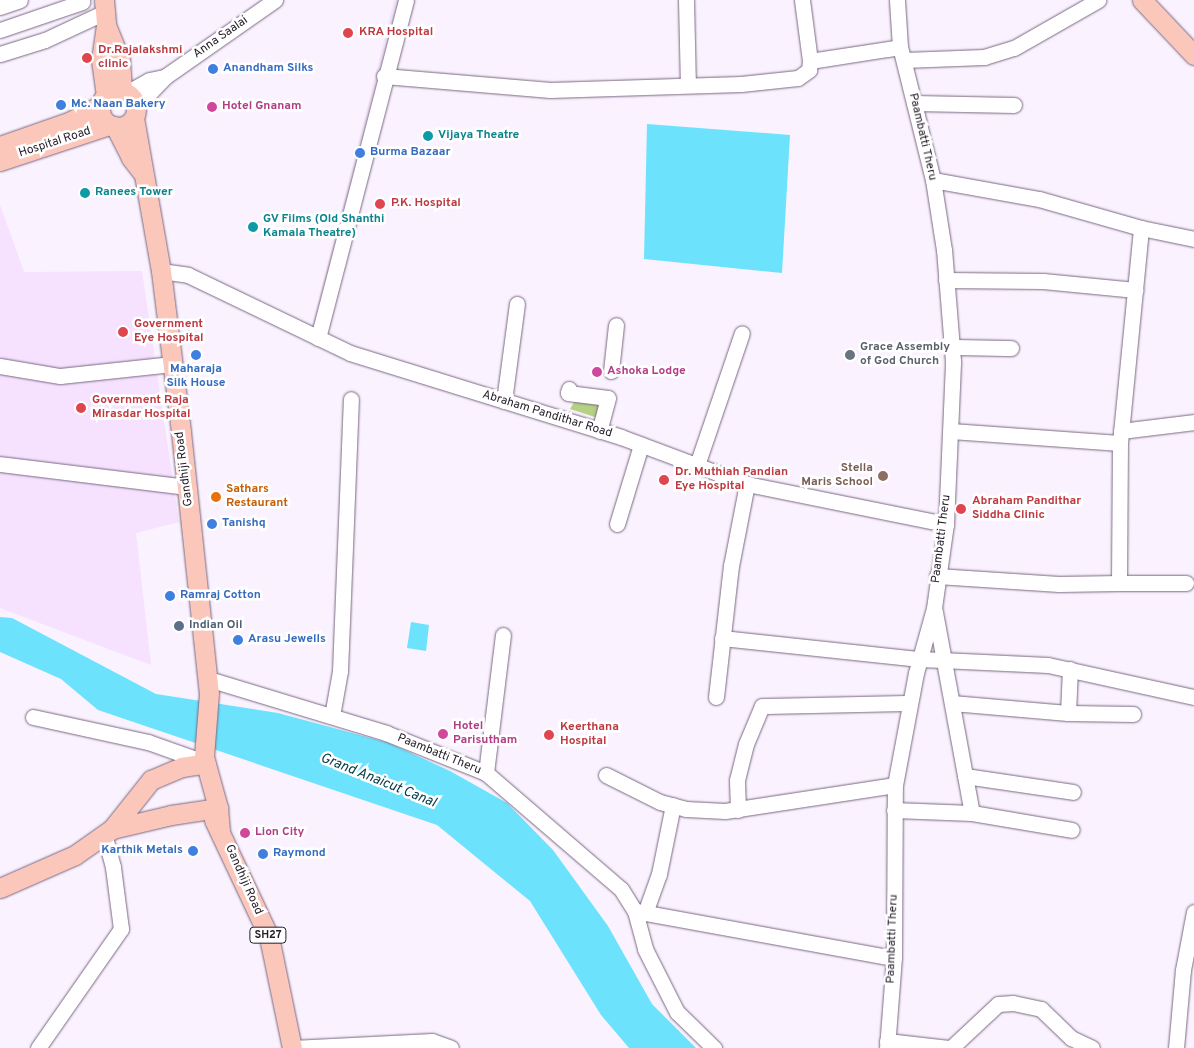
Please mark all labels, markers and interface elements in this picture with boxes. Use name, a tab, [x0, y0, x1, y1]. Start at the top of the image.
street label: Anna Saalai	[191, 14, 251, 62]
marker: KRA Hospital	[341, 26, 355, 40]
place label: KRA Hospital	[359, 26, 434, 40]
place label: Dr.Rajalakshmi clinic	[98, 44, 182, 72]
marker: Dr.Rajalakshmi clinic	[80, 51, 94, 65]
place label: Anandham Silks	[223, 62, 314, 76]
marker: Anandham Silks	[207, 63, 219, 75]
street label: Paambatti Theru	[905, 92, 939, 182]
place label: Mc. Naan Bakery	[71, 98, 166, 112]
marker: Mc. Naan Bakery	[55, 99, 67, 111]
place label: Hotel Gnanam	[222, 100, 302, 114]
marker: Hotel Gnanam	[206, 101, 218, 113]
street label: Hospital Road	[17, 125, 93, 161]
place label: Vijaya Theatre	[438, 129, 519, 143]
marker: Vijaya Theatre	[422, 130, 434, 142]
place label: Burma Bazaar	[370, 146, 450, 160]
marker: Burma Bazaar	[354, 147, 366, 159]
place label: Ranees Tower	[95, 186, 173, 200]
marker: Ranees Tower	[79, 187, 91, 199]
marker: P.K. Hospital	[373, 197, 387, 211]
place label: P.K. Hospital	[391, 197, 461, 211]
place label: GV Films (Old Shanthi Kamala Theatre)	[263, 213, 385, 241]
marker: GV Films (Old Shanthi Kamala Theatre)	[247, 221, 259, 233]
place label: Government Eye Hospital	[134, 318, 204, 346]
marker: Government Eye Hospital	[116, 325, 130, 339]
place label: Grace Assembly of God Church	[860, 341, 951, 369]
marker: Maharaja Silk House	[190, 349, 202, 361]
marker: Grace Assembly of God Church	[844, 349, 856, 361]
place label: Maharaja Silk House	[167, 363, 225, 391]
place label: Ashoka Lodge	[607, 365, 686, 379]
marker: Ashoka Lodge	[591, 366, 603, 378]
street label: Abraham Pandithar Road	[480, 388, 614, 442]
place label: Government Raja Mirasdar Hospital	[92, 394, 191, 422]
marker: Government Raja Mirasdar Hospital	[74, 401, 88, 415]
street label: Gandhiji Road	[173, 431, 197, 507]
place label: Stella Maris School	[801, 462, 873, 490]
place label: Dr. Muthiah Pandian Eye Hospital	[675, 466, 788, 494]
marker: Stella Maris School	[877, 470, 889, 482]
marker: Dr. Muthiah Pandian Eye Hospital	[657, 473, 671, 487]
place label: Sathars Restaurant	[226, 483, 288, 511]
marker: Sathars Restaurant	[210, 491, 222, 503]
street label: Paambatti Theru	[929, 494, 955, 584]
place label: Abraham Pandithar Siddha Clinic	[972, 495, 1081, 523]
marker: Abraham Pandithar Siddha Clinic	[954, 502, 968, 516]
place label: Tanishq	[222, 517, 266, 531]
marker: Tanishq	[206, 518, 218, 530]
place label: Ramraj Cotton	[180, 589, 261, 603]
marker: Ramraj Cotton	[164, 590, 176, 602]
place label: Indian Oil	[189, 619, 242, 633]
marker: Indian Oil	[173, 620, 185, 632]
place label: Arasu Jewells	[248, 633, 326, 647]
marker: Arasu Jewells	[232, 634, 244, 646]
place label: Hotel Parisutham	[453, 720, 517, 748]
place label: Keerthana Hospital	[560, 721, 619, 749]
marker: Hotel Parisutham	[437, 728, 449, 740]
marker: Keerthana Hospital	[542, 728, 556, 742]
street label: Paambatti Theru	[395, 732, 483, 778]
water label: Grand Anaicut Canal	[317, 750, 439, 812]
place label: Lion City	[255, 826, 304, 840]
marker: Lion City	[239, 827, 251, 839]
street label: Gandhiji Road	[221, 843, 265, 917]
place label: Karthik Metals	[101, 844, 183, 858]
marker: Karthik Metals	[187, 845, 199, 857]
place label: Raymond	[273, 847, 326, 861]
marker: Raymond	[257, 848, 269, 860]
street label: Paambatti Theru	[884, 894, 902, 984]
road number: SH27	[249, 926, 287, 944]

